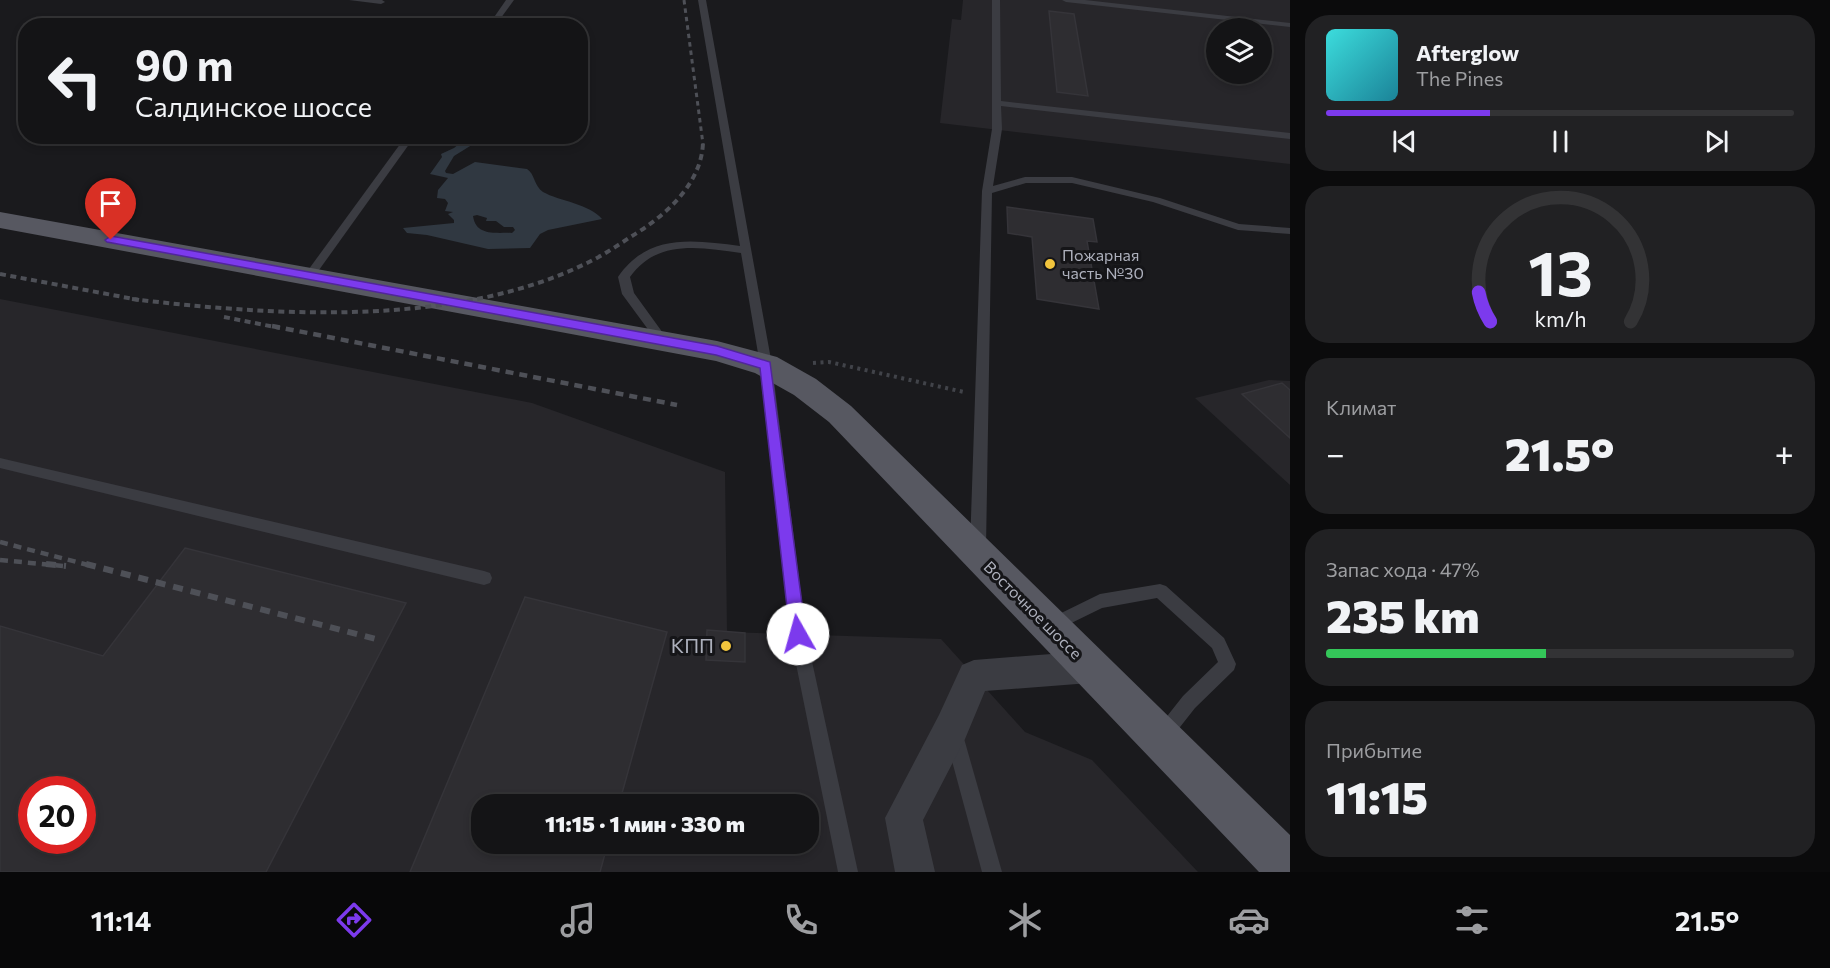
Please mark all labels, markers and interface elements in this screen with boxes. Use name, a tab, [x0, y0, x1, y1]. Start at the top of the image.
map controls	[1206, 18, 1272, 84]
button: layers	[1206, 18, 1272, 84]
text: 90 m	[135, 38, 234, 90]
text: Afterglow	[1416, 39, 1519, 66]
icon: left	[36, 42, 114, 120]
text: The Pines	[1416, 66, 1503, 90]
text: Салдинское шоссе	[135, 90, 372, 123]
icon: previous	[1388, 125, 1421, 158]
icon: pause	[1544, 125, 1577, 158]
icon: next	[1700, 125, 1733, 158]
pin	[85, 178, 136, 240]
icon: arrive	[94, 187, 127, 220]
text: 13	[1528, 233, 1592, 309]
place label: Пожарная часть №30	[1062, 245, 1144, 282]
marker: Пожарная часть №30	[1043, 257, 1057, 271]
text: km/h	[1534, 305, 1586, 331]
text: Климат	[1326, 395, 1396, 419]
text: 21.5°	[1505, 425, 1615, 480]
text: −	[1326, 432, 1345, 473]
text: +	[1775, 432, 1794, 473]
street label: Восточное шоссе	[980, 557, 1086, 663]
text: Запас хода · 47%	[1326, 557, 1480, 581]
text: 235 km	[1326, 587, 1479, 642]
position arrow	[766, 602, 830, 666]
place label: КПП	[671, 633, 714, 657]
marker: КПП	[719, 639, 733, 653]
text: Прибытие	[1326, 738, 1422, 762]
text: 11:15	[1326, 768, 1428, 823]
speed limit sign: 20	[18, 776, 96, 854]
text: 11:15 · 1 мин · 330 m	[545, 810, 745, 837]
icon: directions	[333, 899, 375, 941]
icon: music	[557, 899, 599, 941]
icon: phone	[780, 899, 822, 941]
icon: climate	[1004, 899, 1046, 941]
icon: car	[1228, 899, 1270, 941]
icon: filters	[1451, 899, 1493, 941]
text: 11:14	[91, 904, 151, 937]
text: 21.5°	[1675, 904, 1739, 937]

